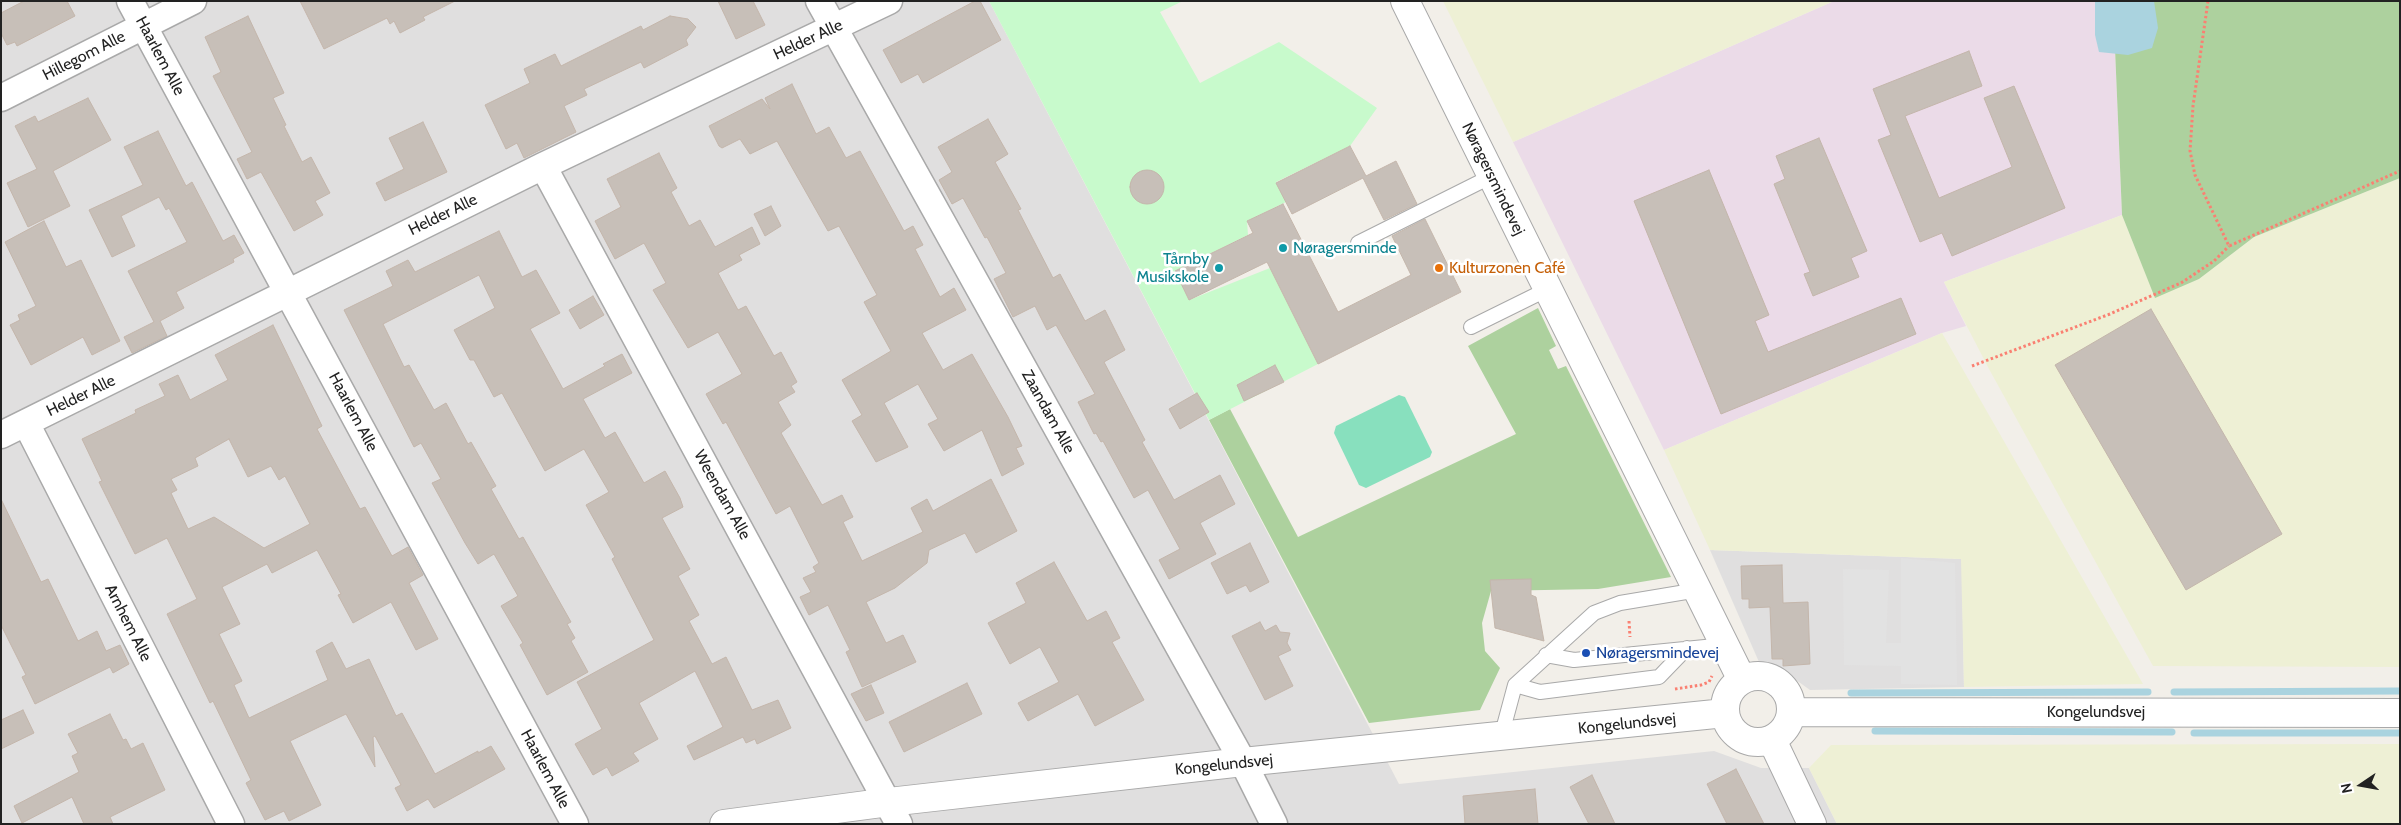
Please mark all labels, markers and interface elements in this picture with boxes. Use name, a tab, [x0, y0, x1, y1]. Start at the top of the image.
street label: Haarlem Alle	[131, 13, 189, 99]
street label: Helder Alle	[770, 16, 846, 64]
street label: Hillegom Alle	[40, 27, 128, 85]
street label: Nøragersmindevej	[1457, 120, 1529, 238]
street label: Helder Alle	[405, 190, 481, 240]
place label: Nøragersminde	[1293, 238, 1397, 258]
marker: Nøragersminde	[1277, 242, 1289, 254]
place label: Tårnby Musikskole	[1137, 249, 1209, 287]
place label: Kulturzonen Café	[1449, 258, 1565, 278]
marker: Tårnby Musikskole	[1213, 262, 1225, 274]
marker: Kulturzonen Café	[1433, 262, 1445, 274]
street label: Zaandam Alle	[1017, 367, 1079, 457]
street label: Haarlem Alle	[324, 369, 382, 455]
street label: Helder Alle	[43, 371, 119, 421]
street label: Weendam Alle	[689, 447, 755, 543]
street label: Arnhem Alle	[100, 581, 156, 665]
place label: Nøragersmindevej	[1596, 643, 1719, 663]
marker: Nøragersmindevej	[1580, 647, 1592, 659]
street label: Kongelundsvej	[2047, 702, 2145, 722]
street label: Kongelundsvej	[1577, 709, 1677, 739]
street label: Haarlem Alle	[516, 726, 574, 812]
street label: Kongelundsvej	[1174, 750, 1274, 780]
north arrow	[2336, 760, 2386, 810]
text: N	[2336, 781, 2356, 795]

